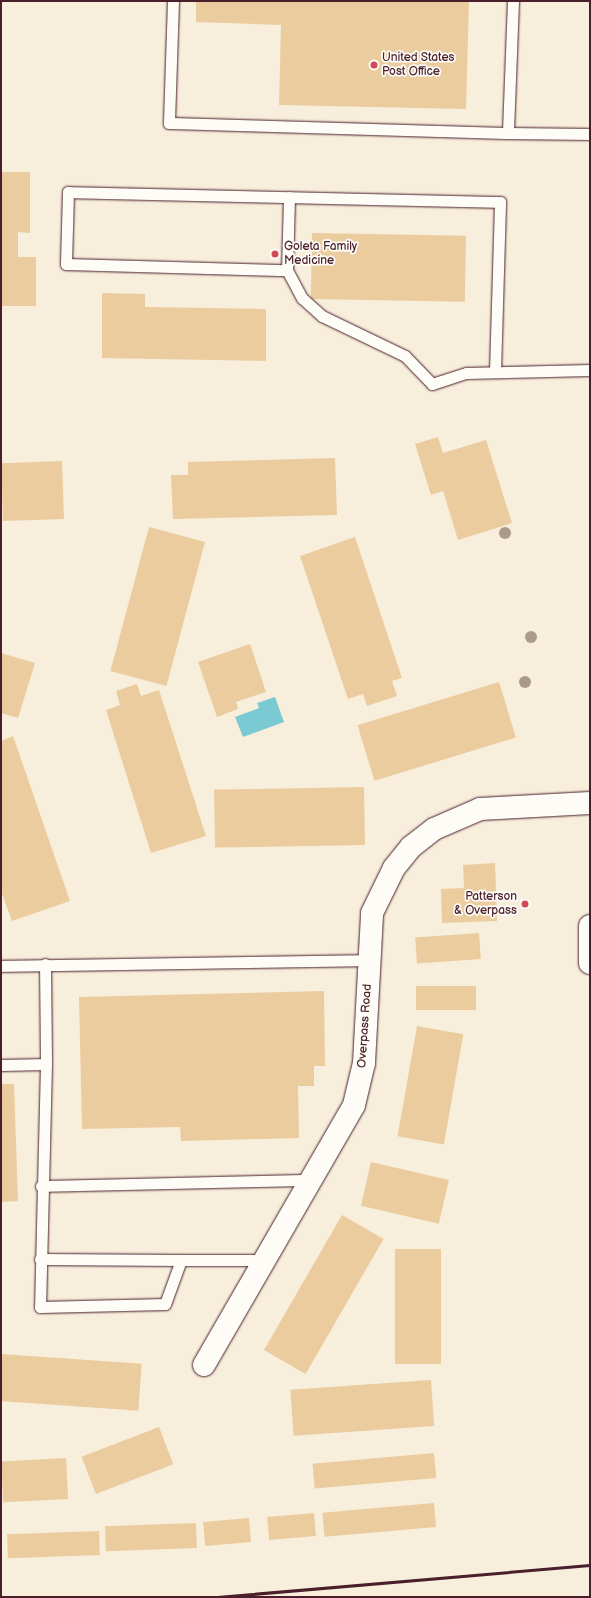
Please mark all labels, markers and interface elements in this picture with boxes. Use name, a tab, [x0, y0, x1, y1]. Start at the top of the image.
place label: United States Post Office	[382, 51, 455, 79]
marker: United States Post Office	[369, 60, 379, 70]
place label: Goleta Family Medicine	[284, 240, 357, 268]
marker: Goleta Family Medicine	[269, 248, 281, 260]
place label: Patterson & Overpass	[454, 890, 517, 918]
marker: Patterson & Overpass	[520, 899, 530, 909]
street label: Overpass Road	[355, 984, 375, 1068]

